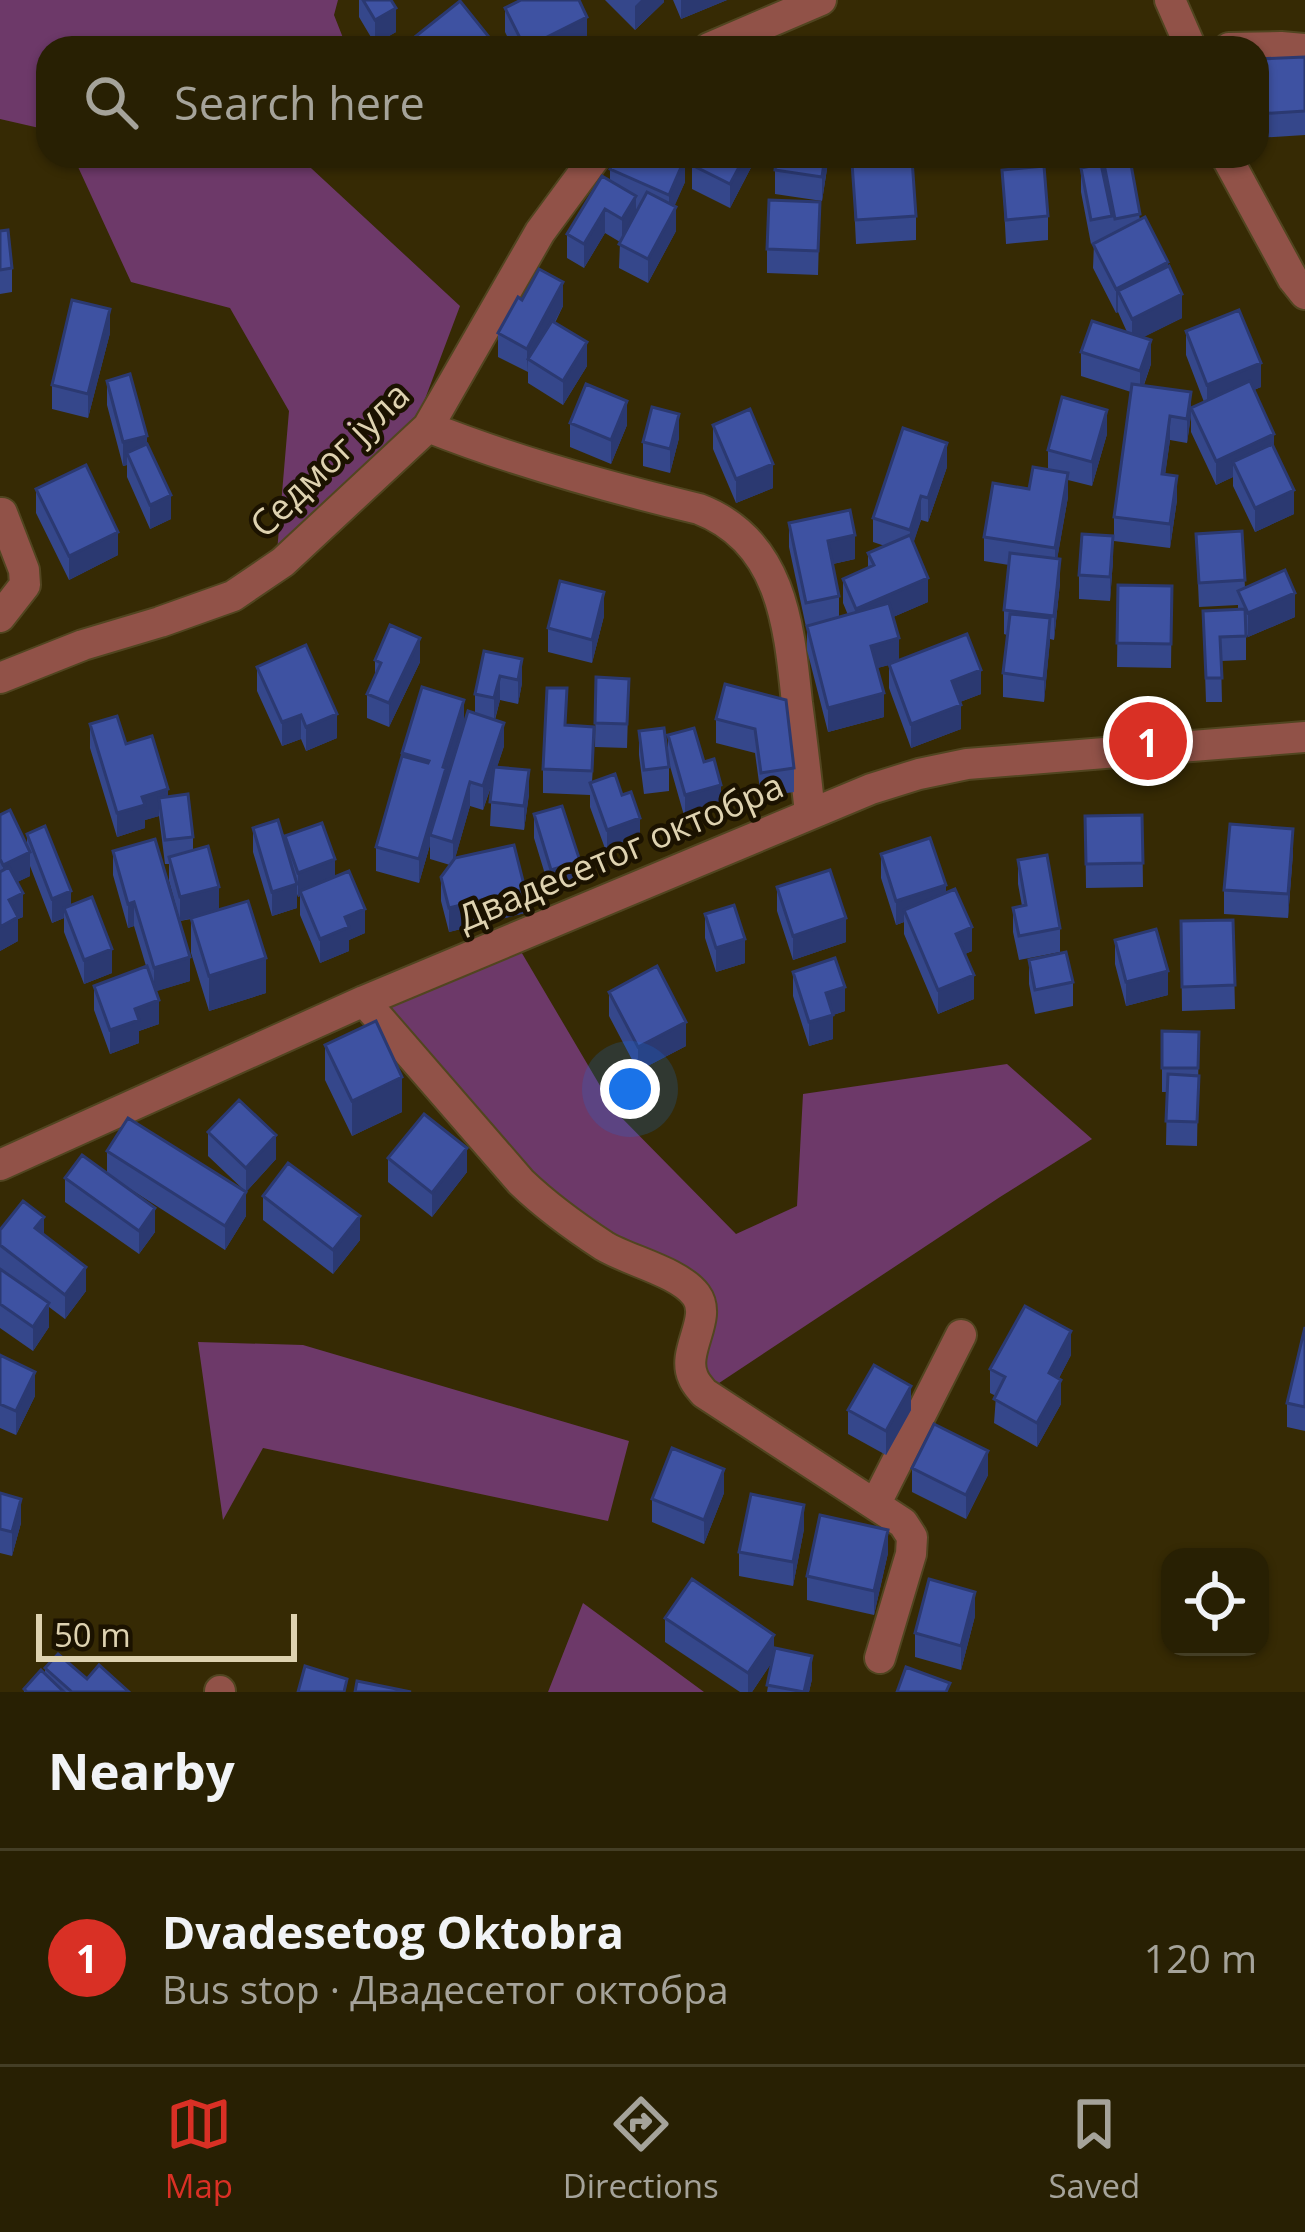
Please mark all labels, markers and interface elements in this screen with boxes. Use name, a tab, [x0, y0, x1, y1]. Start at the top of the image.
search box	[36, 36, 1269, 168]
icon: search	[78, 69, 144, 135]
text: Search here	[174, 72, 425, 133]
street label: Седмог јула	[239, 370, 419, 548]
pin: 1	[1109, 696, 1187, 786]
street label: Двадесетог октобра	[450, 760, 790, 942]
your location	[600, 1059, 660, 1119]
map controls	[1161, 1548, 1269, 1656]
button: locate	[1161, 1548, 1269, 1656]
scale bar	[36, 1608, 297, 1661]
text: 50 m	[54, 1612, 131, 1657]
text: Nearby	[48, 1735, 235, 1805]
text: Dvadesetog Oktobra	[162, 1901, 624, 1962]
text: 1	[76, 1931, 98, 1984]
text: 120 m	[1144, 1931, 1257, 1984]
text: Bus stop · Двадесетог октобра	[162, 1962, 729, 2015]
tab: Map	[165, 2091, 233, 2208]
tab: Directions	[563, 2091, 719, 2208]
tab: Saved	[1048, 2091, 1140, 2208]

